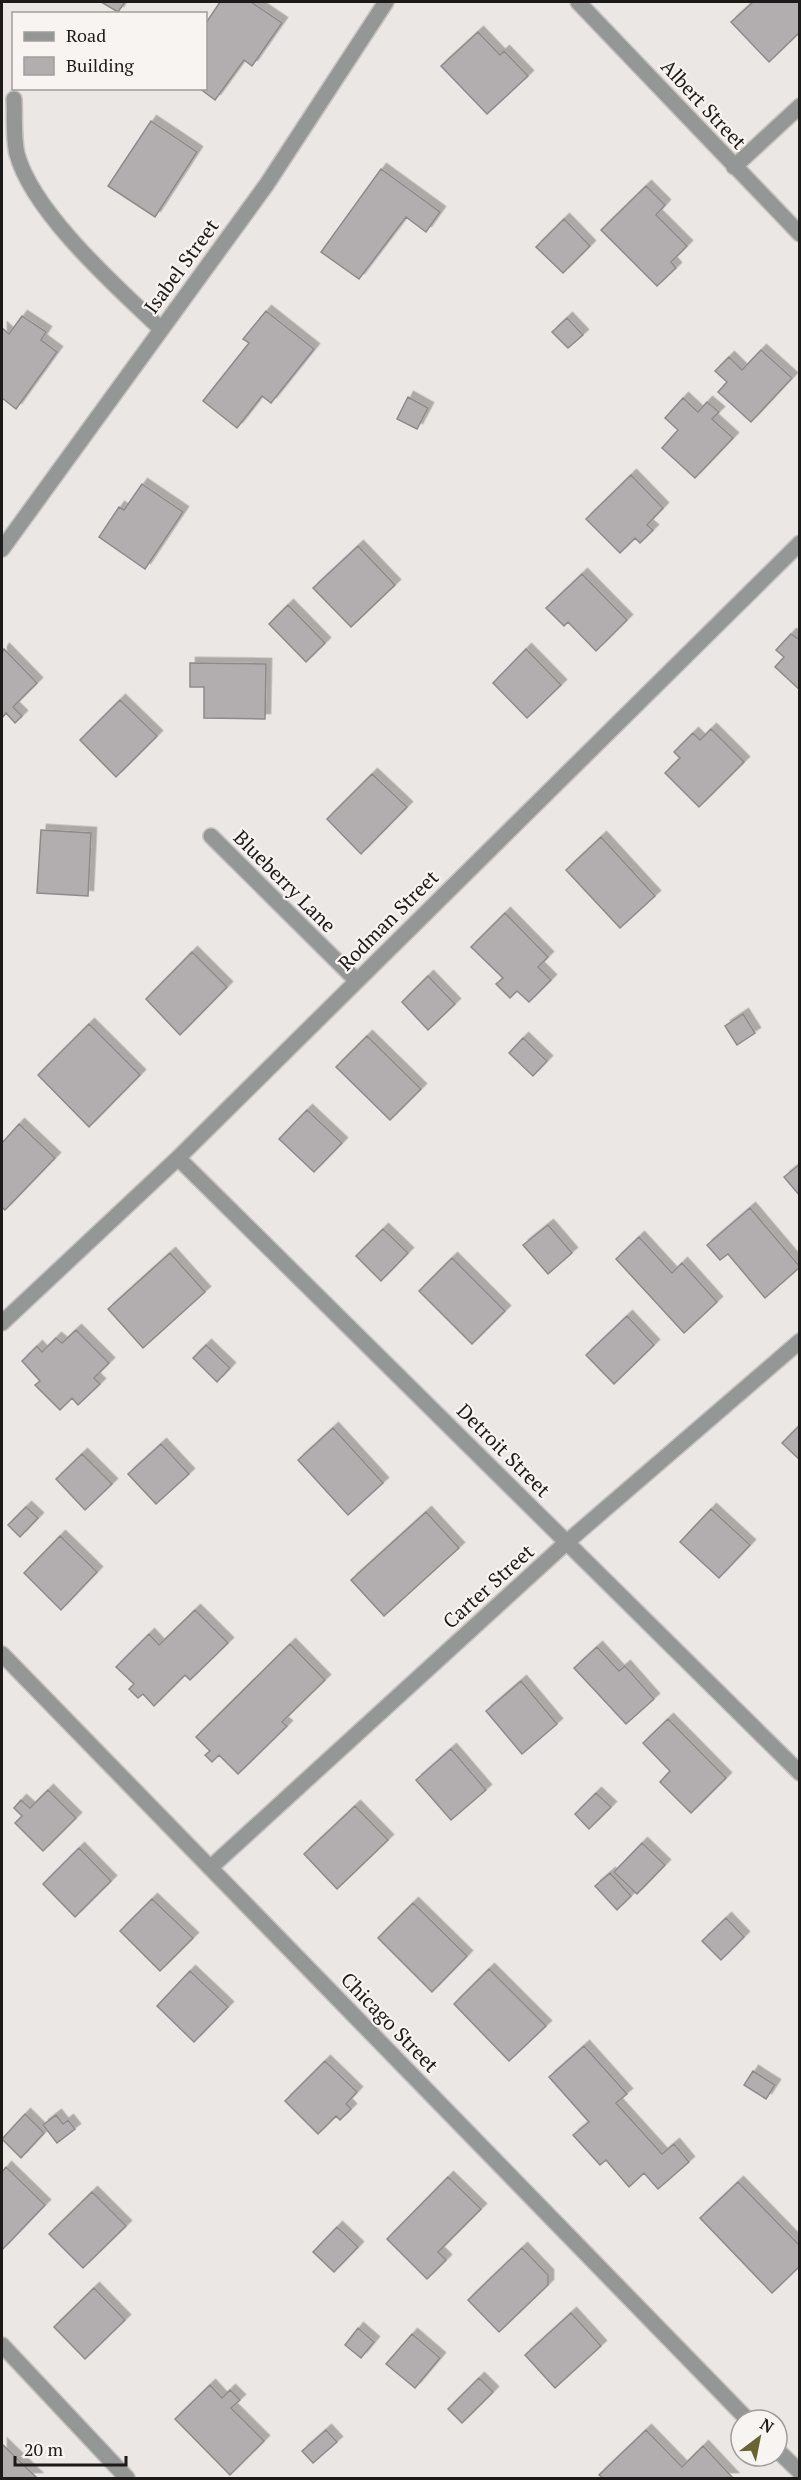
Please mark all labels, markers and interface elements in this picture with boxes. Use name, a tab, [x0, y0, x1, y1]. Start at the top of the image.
legend	[12, 12, 207, 90]
text: Road	[66, 23, 106, 47]
text: Building	[66, 53, 134, 77]
street label: Albert Street	[655, 53, 753, 155]
street label: Isabel Street	[137, 213, 225, 319]
street label: Blueberry Lane	[228, 824, 342, 938]
street label: Rodman Street	[332, 863, 445, 976]
street label: Detroit Street	[451, 1397, 557, 1503]
street label: Carter Street	[437, 1537, 540, 1634]
street label: Chicago Street	[335, 1966, 445, 2078]
north arrow	[729, 2408, 789, 2468]
text: N	[756, 2413, 778, 2438]
scale bar	[15, 2429, 126, 2467]
text: 20 m	[24, 2437, 64, 2461]

